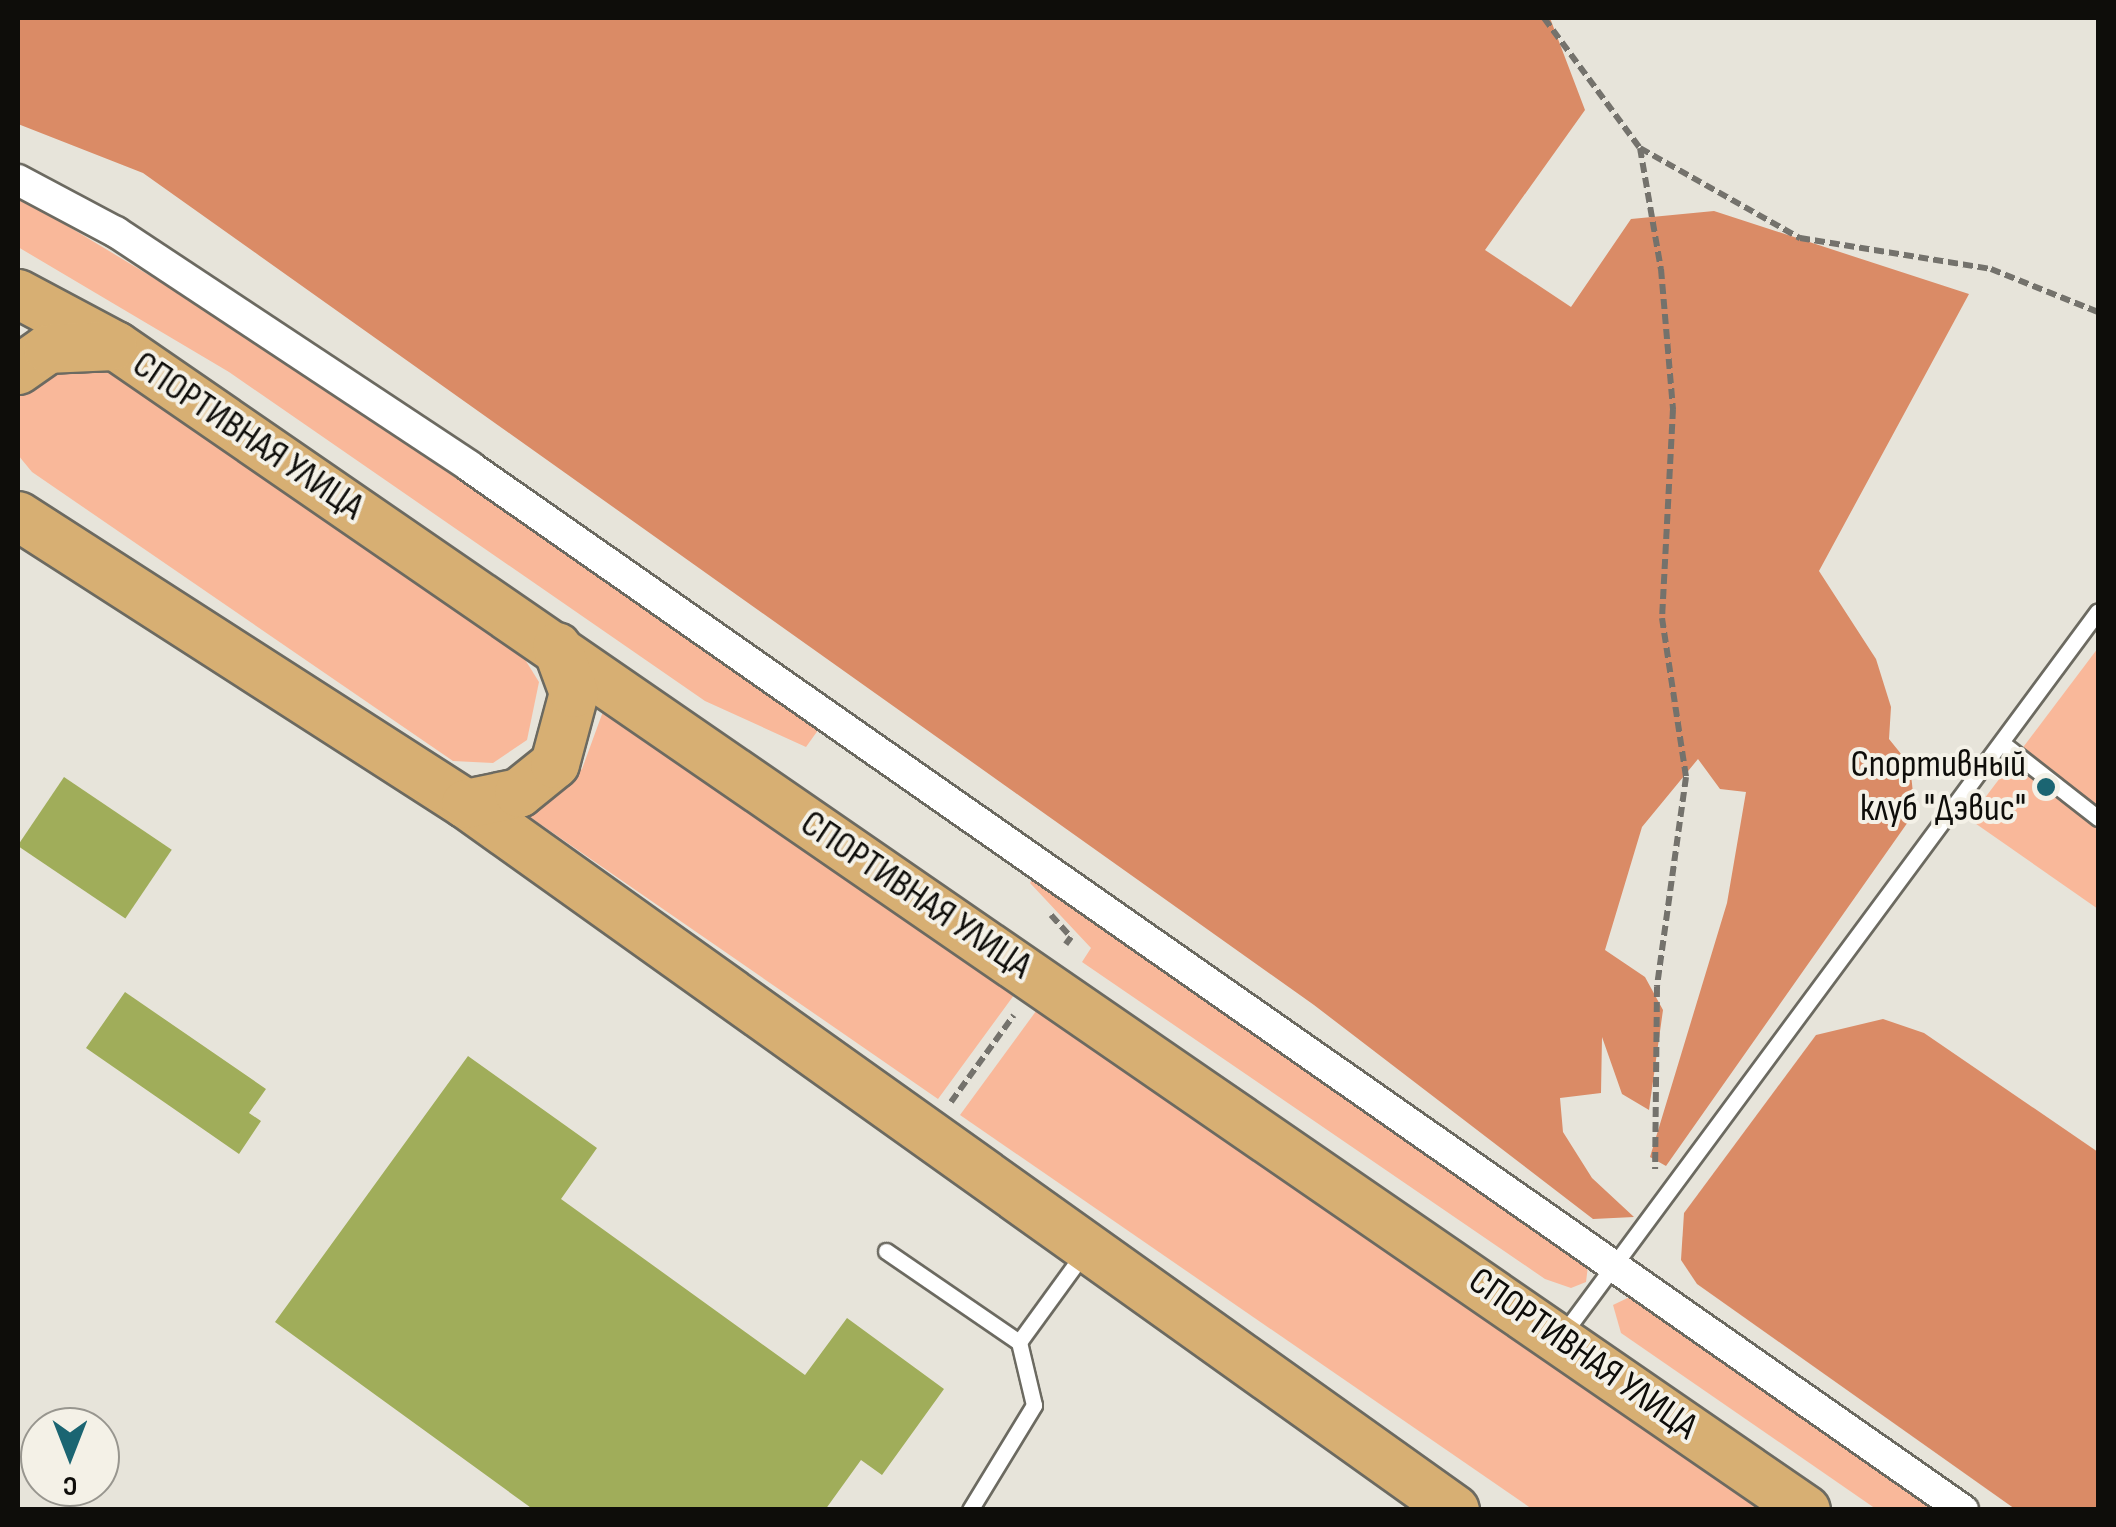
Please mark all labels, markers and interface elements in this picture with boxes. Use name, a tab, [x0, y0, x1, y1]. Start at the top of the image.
street label: СПОРТИВНАЯ УЛИЦА	[124, 342, 372, 530]
place label: Спортивный клуб "Дэвис"	[1850, 742, 2026, 832]
marker: Спортивный клуб "Дэвис"	[2035, 776, 2057, 798]
street label: СПОРТИВНАЯ УЛИЦА	[792, 801, 1040, 989]
street label: СПОРТИВНАЯ УЛИЦА	[1460, 1258, 1706, 1450]
north arrow	[20, 1407, 120, 1507]
text: С	[63, 1469, 77, 1502]

